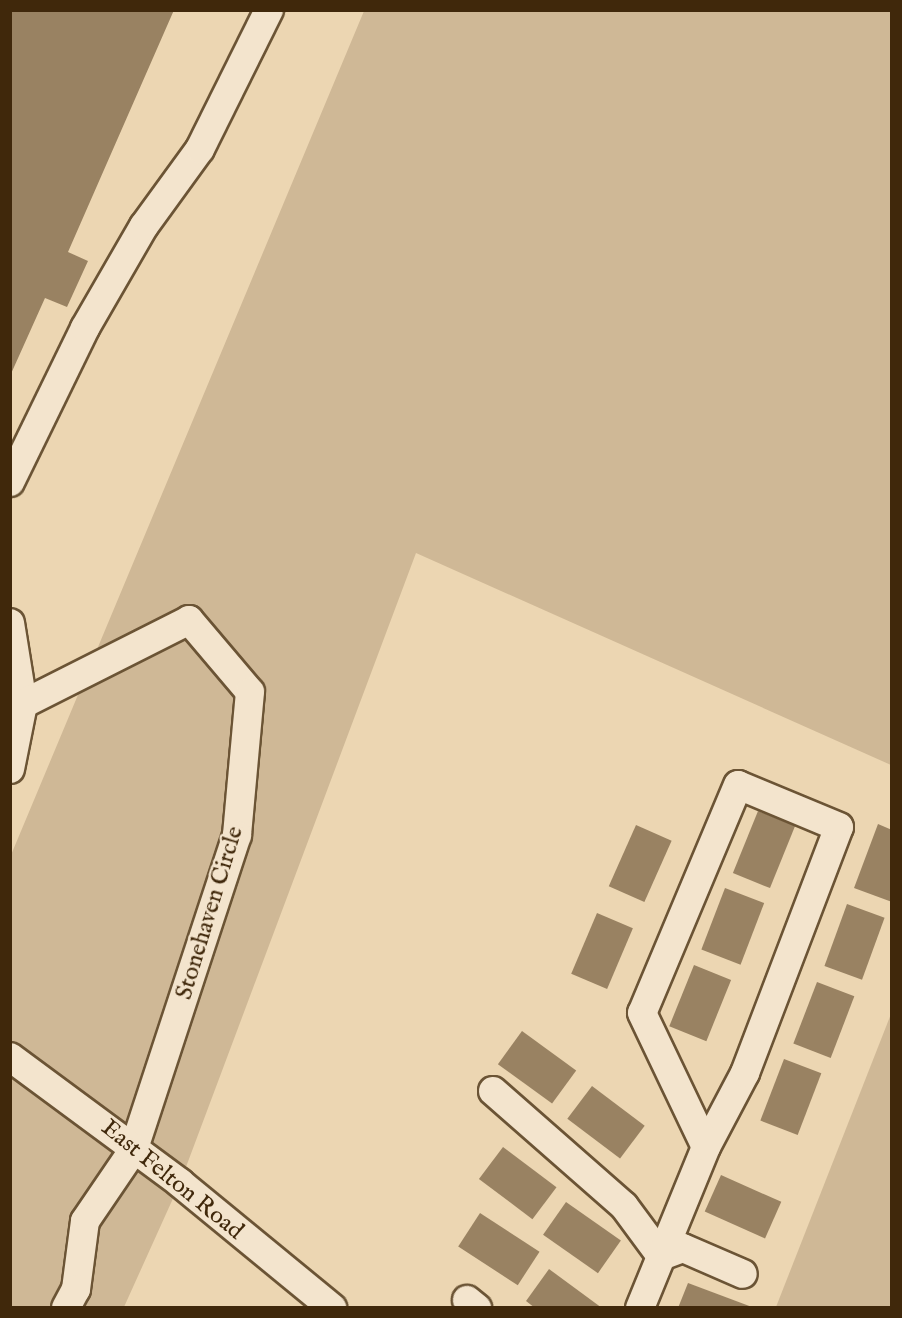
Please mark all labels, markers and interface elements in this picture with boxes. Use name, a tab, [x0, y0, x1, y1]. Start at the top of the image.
street label: Stonehaven Circle	[170, 823, 250, 1003]
street label: East Felton Road	[95, 1114, 249, 1246]

